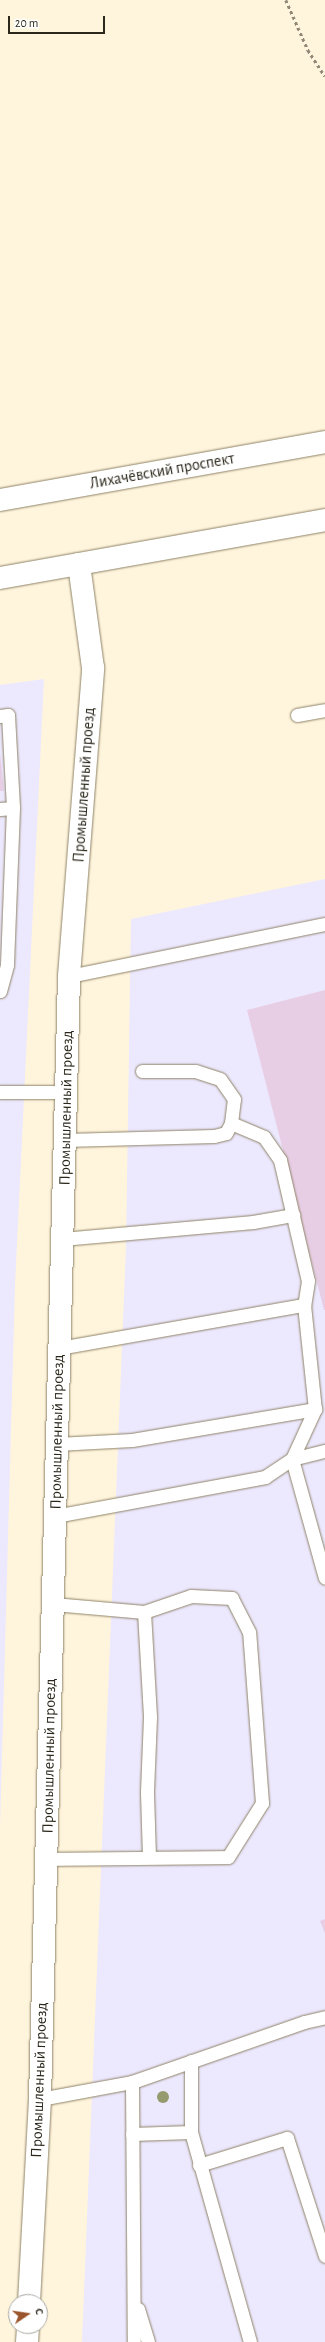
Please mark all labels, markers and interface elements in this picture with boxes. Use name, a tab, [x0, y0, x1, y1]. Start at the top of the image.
scale bar	[10, 8, 107, 34]
text: 20 m	[15, 17, 38, 29]
street label: Лихачёвский проспект	[88, 449, 236, 493]
street label: Промышленный проезд	[69, 707, 99, 863]
street label: Промышленный проезд	[55, 1030, 77, 1186]
street label: Промышленный проезд	[46, 1354, 68, 1510]
street label: Промышленный проезд	[38, 1678, 60, 1834]
street label: Промышленный проезд	[27, 2002, 51, 2158]
north arrow	[8, 2294, 48, 2334]
text: С	[33, 2307, 45, 2316]

